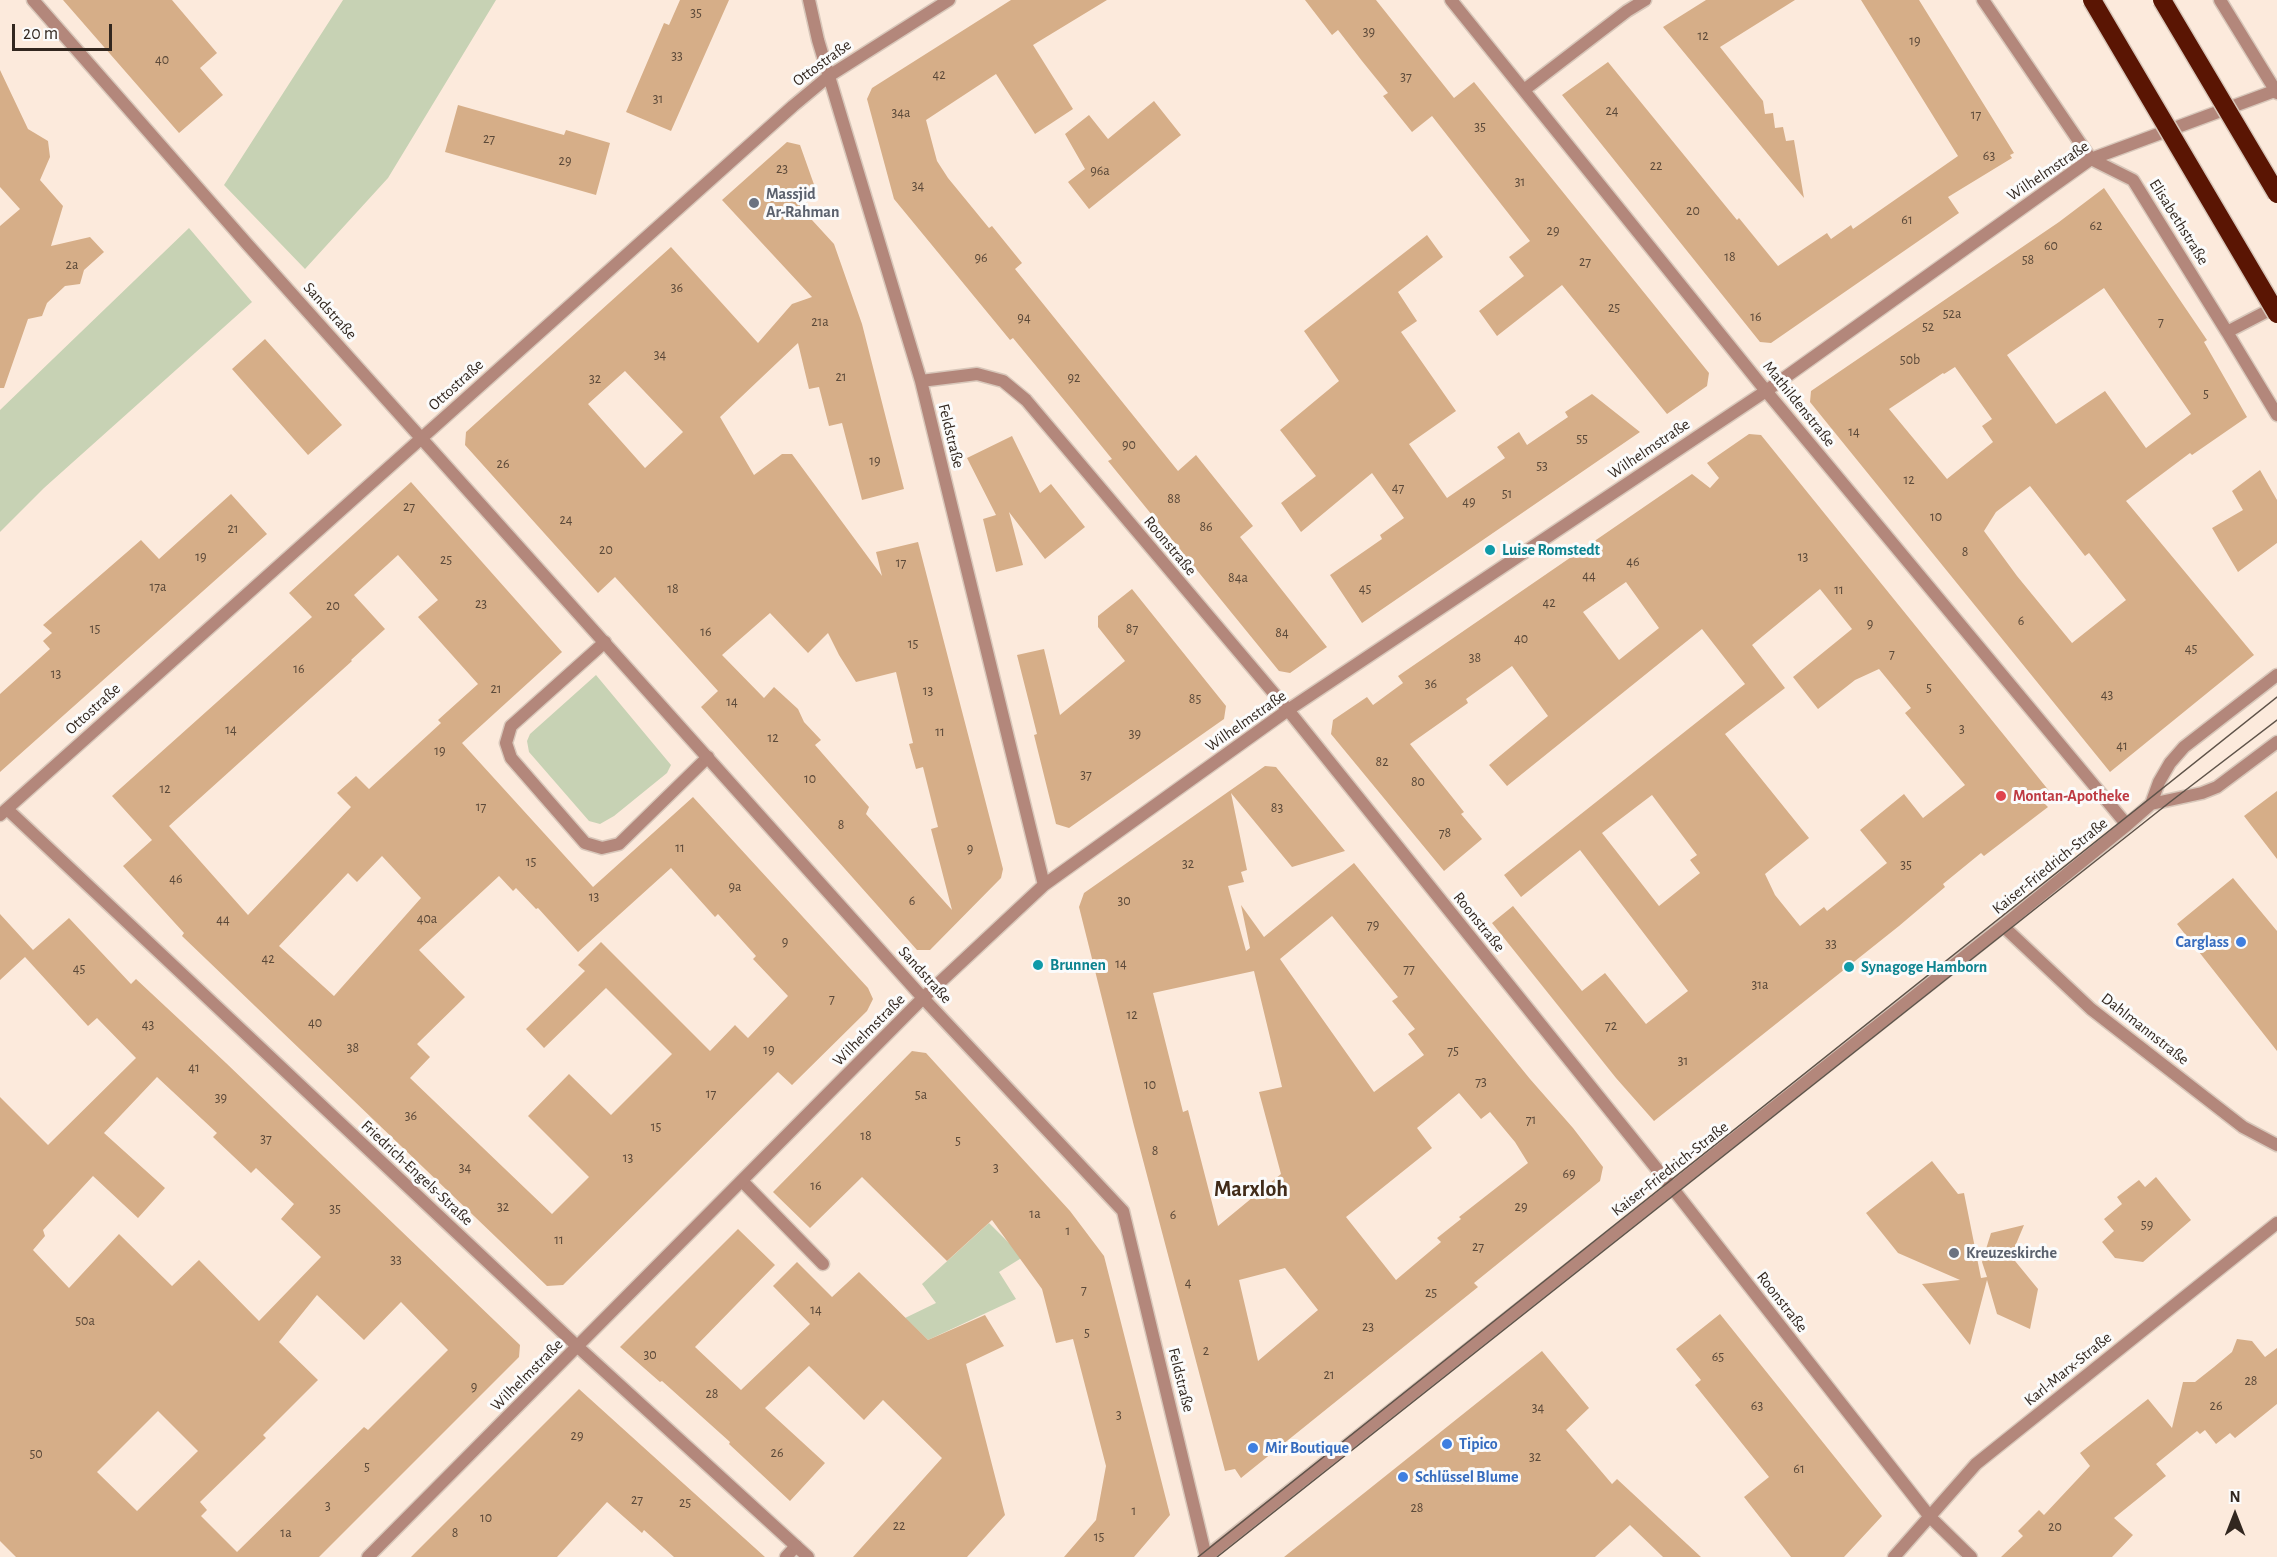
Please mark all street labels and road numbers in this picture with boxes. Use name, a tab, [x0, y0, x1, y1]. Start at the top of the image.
street label: Ottostraße	[789, 35, 855, 91]
street label: Wilhelmstraße	[2004, 137, 2092, 205]
street label: Elisabethstraße	[2145, 176, 2213, 268]
street label: Sandstraße	[299, 278, 361, 344]
street label: Ottostraße	[424, 355, 488, 415]
street label: Mathildenstraße	[1759, 357, 1839, 451]
street label: Feldstraße	[934, 402, 968, 470]
street label: Wilhelmstraße	[1605, 415, 1693, 483]
street label: Roonstraße	[1140, 512, 1200, 580]
street label: Ottostraße	[61, 679, 125, 739]
street label: Wilhelmstraße	[1202, 686, 1290, 756]
street label: Kaiser-Friedrich-Straße	[1988, 814, 2112, 918]
street label: Roonstraße	[1449, 888, 1509, 956]
street label: Sandstraße	[894, 942, 956, 1008]
street label: Dahlmannstraße	[2097, 989, 2193, 1069]
street label: Wilhelmstraße	[829, 990, 909, 1070]
street label: Friedrich-Engels-Straße	[357, 1116, 477, 1230]
street label: Kaiser-Friedrich-Straße	[1608, 1117, 1732, 1221]
street label: Roonstraße	[1752, 1268, 1812, 1336]
street label: Karl-Marx-Straße	[2020, 1328, 2116, 1410]
street label: Wilhelmstraße	[487, 1335, 567, 1415]
street label: Feldstraße	[1164, 1346, 1198, 1414]

